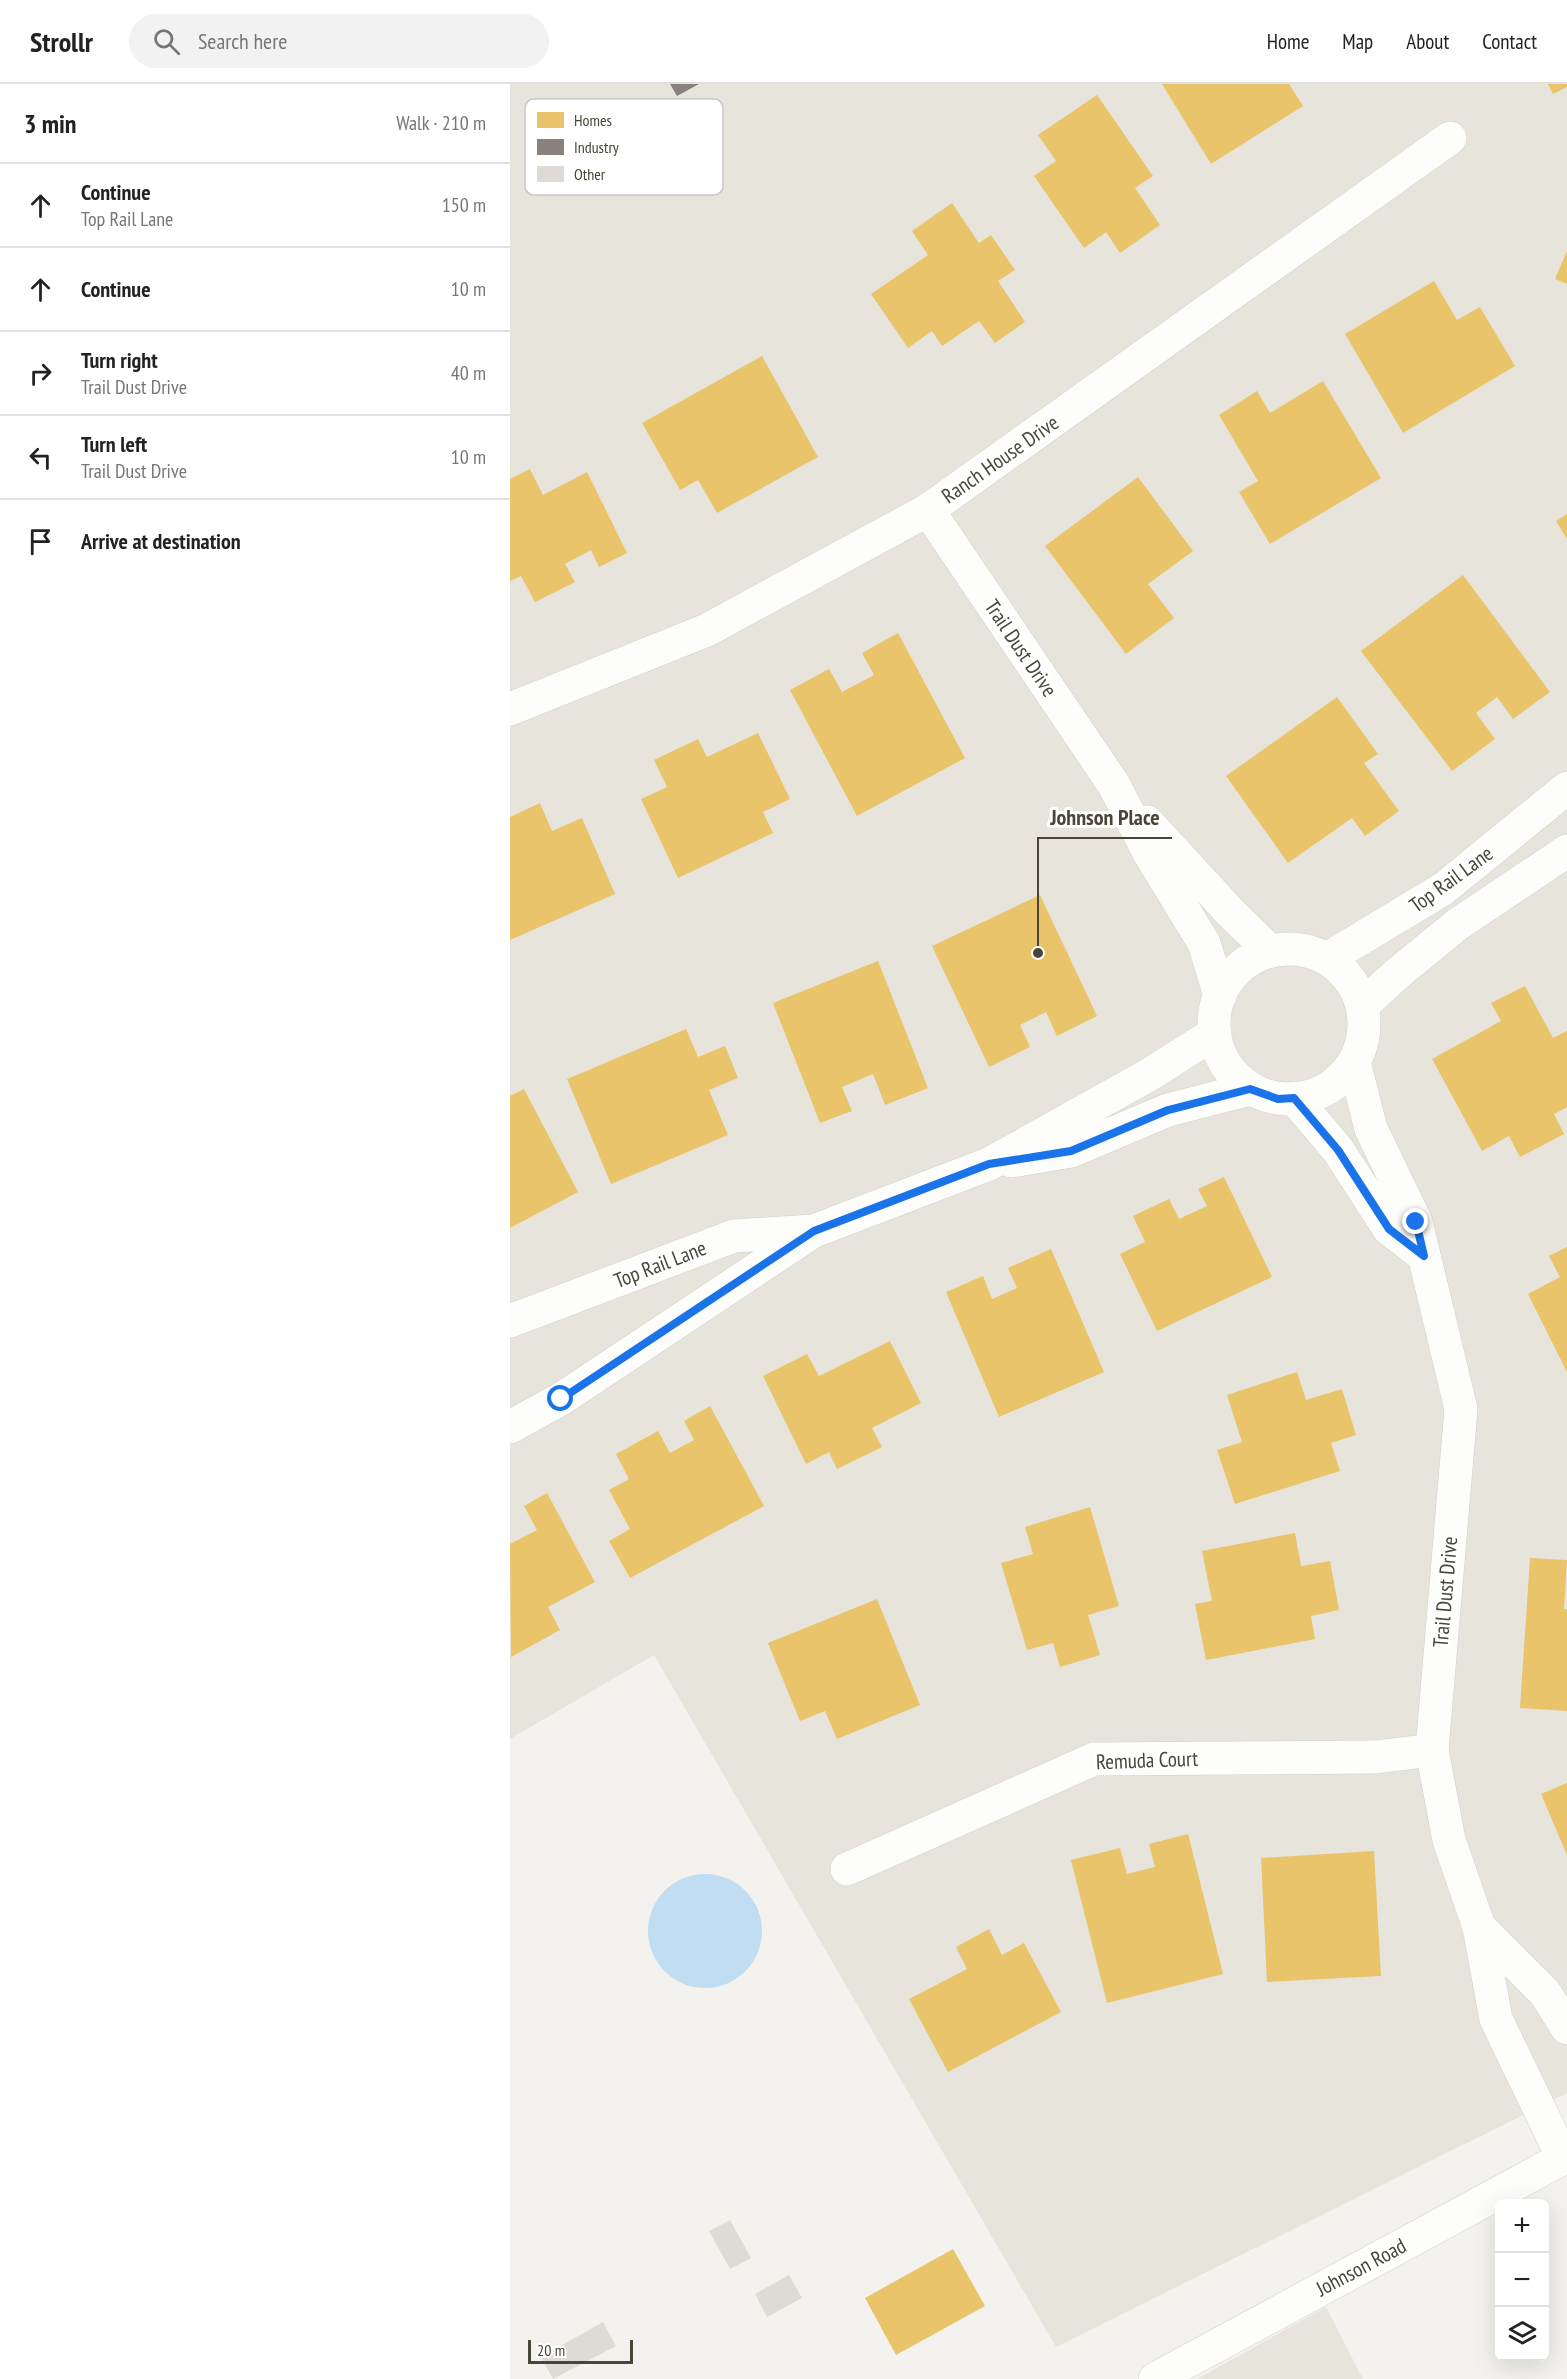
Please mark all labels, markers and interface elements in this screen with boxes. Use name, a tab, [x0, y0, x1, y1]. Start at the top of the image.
search box	[129, 14, 549, 68]
text: Strollr	[30, 23, 93, 60]
icon: search	[150, 25, 183, 58]
text: Search here	[198, 27, 287, 55]
text: Home	[1267, 28, 1309, 55]
text: Map	[1342, 28, 1373, 55]
text: About	[1406, 28, 1449, 55]
text: Contact	[1482, 28, 1537, 55]
legend	[525, 99, 723, 195]
text: 3 min	[24, 107, 77, 140]
text: Walk · 210 m	[396, 110, 486, 136]
text: Homes	[574, 110, 612, 130]
text: Industry	[574, 137, 619, 157]
text: Other	[574, 164, 606, 184]
text: Continue	[81, 178, 151, 206]
icon: ahead	[24, 189, 57, 222]
text: 150 m	[442, 192, 486, 218]
text: Top Rail Lane	[81, 206, 173, 232]
icon: ahead	[24, 273, 57, 306]
text: Continue	[81, 275, 151, 303]
text: 10 m	[451, 276, 486, 302]
text: Turn right	[81, 346, 158, 374]
icon: right	[24, 357, 57, 390]
text: 40 m	[451, 360, 486, 386]
text: Trail Dust Drive	[81, 374, 187, 400]
street label: Ranch House Drive	[936, 409, 1064, 509]
text: Turn left	[81, 430, 147, 458]
icon: left	[24, 441, 57, 474]
text: 10 m	[451, 444, 486, 470]
text: Trail Dust Drive	[81, 458, 187, 484]
icon: arrive	[24, 525, 57, 558]
text: Arrive at destination	[81, 527, 241, 555]
street label: Trail Dust Drive	[979, 594, 1063, 702]
callout: Johnson Place	[1038, 798, 1172, 838]
text: Johnson Place	[1049, 803, 1160, 831]
street label: Top Rail Lane	[1404, 840, 1498, 918]
route end	[1402, 1208, 1428, 1234]
street label: Top Rail Lane	[610, 1234, 710, 1294]
route start	[547, 1385, 573, 1411]
street label: Trail Dust Drive	[1427, 1535, 1463, 1649]
street label: Remuda Court	[1096, 1745, 1199, 1775]
map controls	[1495, 2199, 1549, 2361]
button: +	[1495, 2199, 1549, 2253]
street label: Johnson Road	[1310, 2232, 1411, 2302]
button: −	[1495, 2253, 1549, 2307]
button: layers	[1495, 2307, 1549, 2361]
scale bar	[528, 2337, 633, 2364]
text: 20 m	[537, 2340, 565, 2360]

